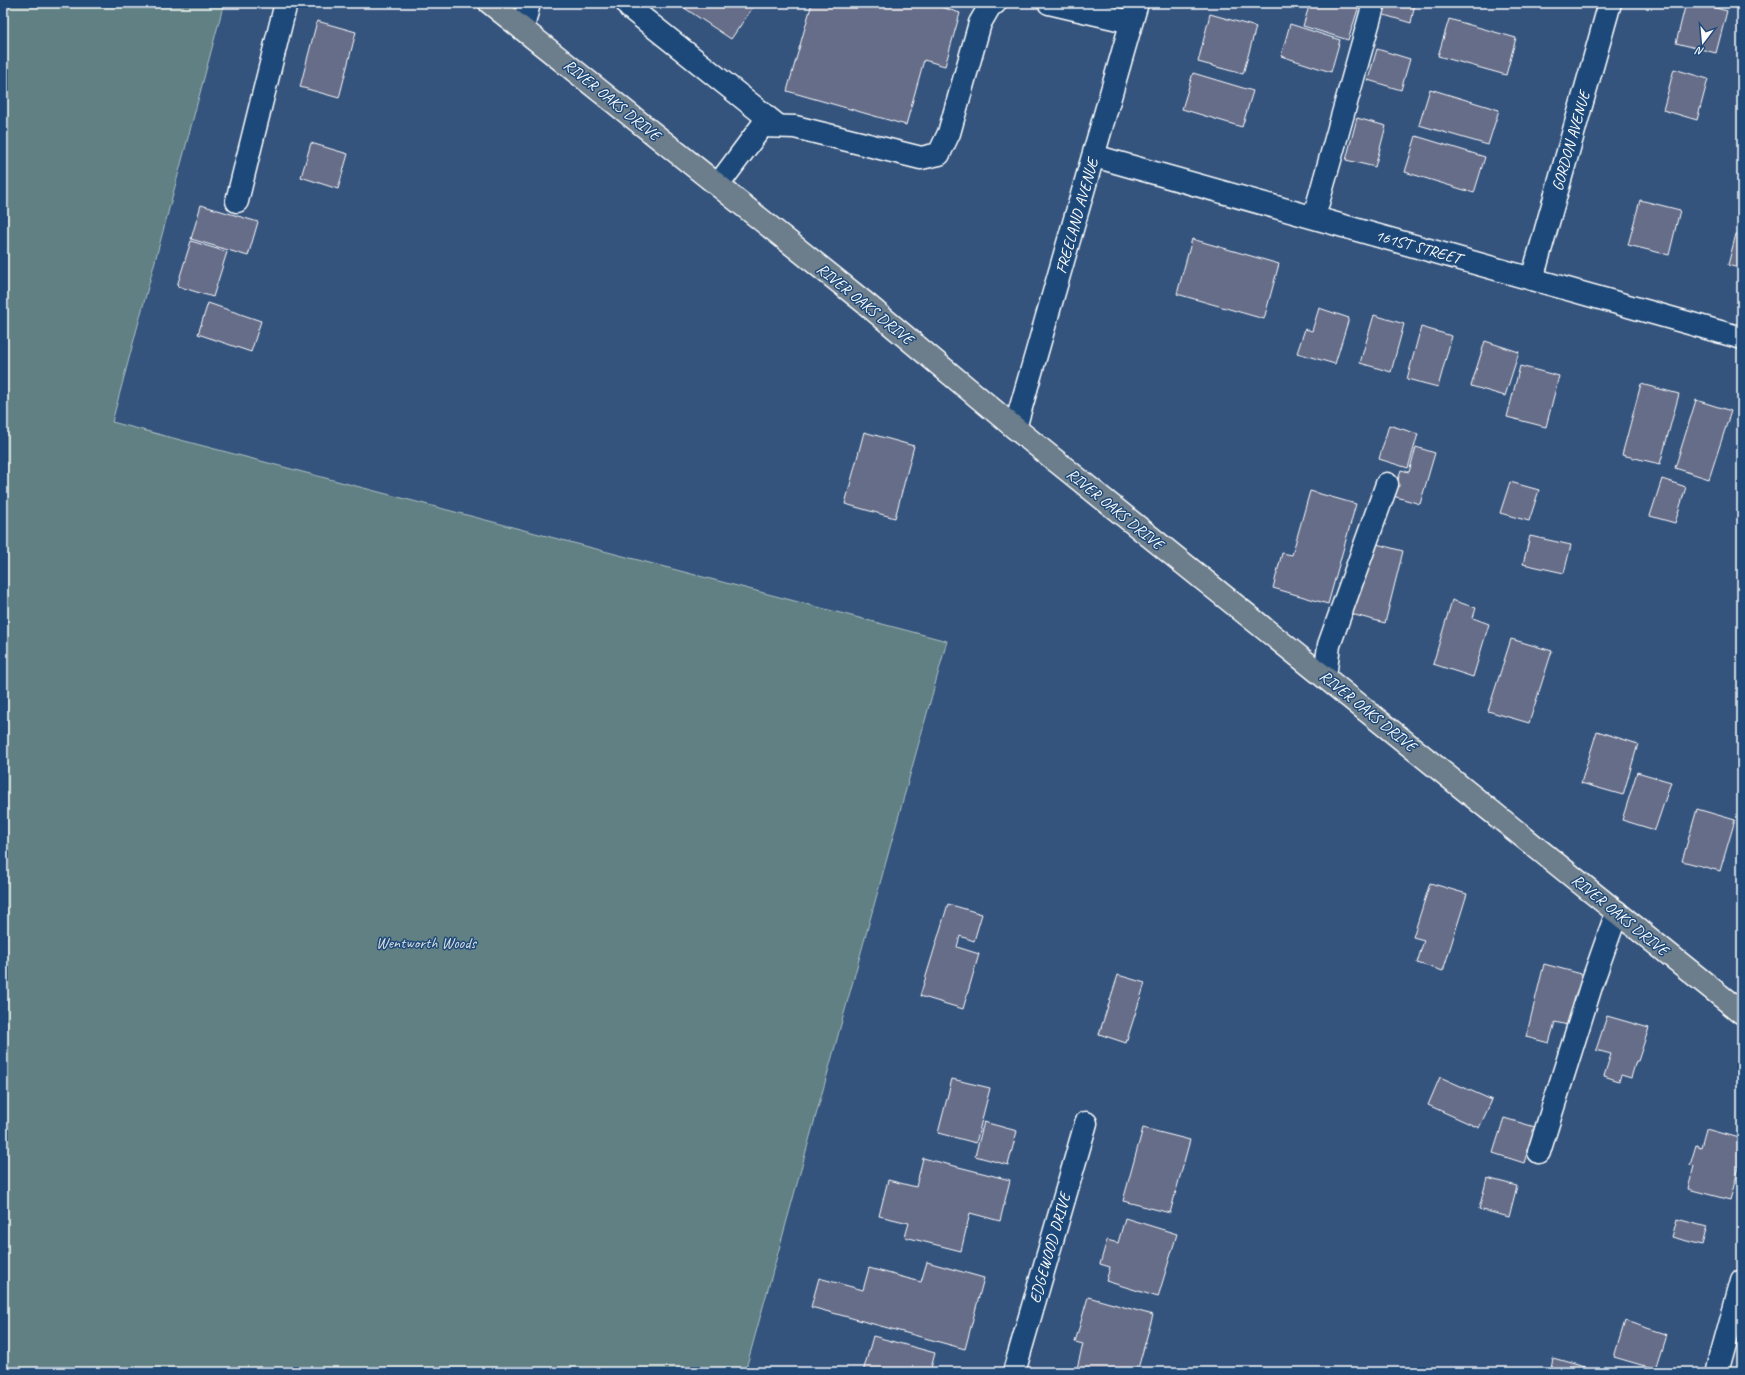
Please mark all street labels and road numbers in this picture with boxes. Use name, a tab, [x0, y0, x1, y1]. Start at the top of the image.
street label: RIVER OAKS DRIVE	[560, 55, 666, 146]
street label: GORDON AVENUE	[1547, 87, 1595, 193]
street label: FREELAND AVENUE	[1051, 154, 1104, 276]
street label: 161ST STREET	[1373, 225, 1468, 270]
street label: RIVER OAKS DRIVE	[813, 259, 919, 350]
street label: RIVER OAKS DRIVE	[1063, 464, 1169, 555]
street label: RIVER OAKS DRIVE	[1316, 666, 1422, 757]
street label: RIVER OAKS DRIVE	[1568, 870, 1674, 961]
street label: EDGEWOOD DRIVE	[1025, 1189, 1076, 1305]

